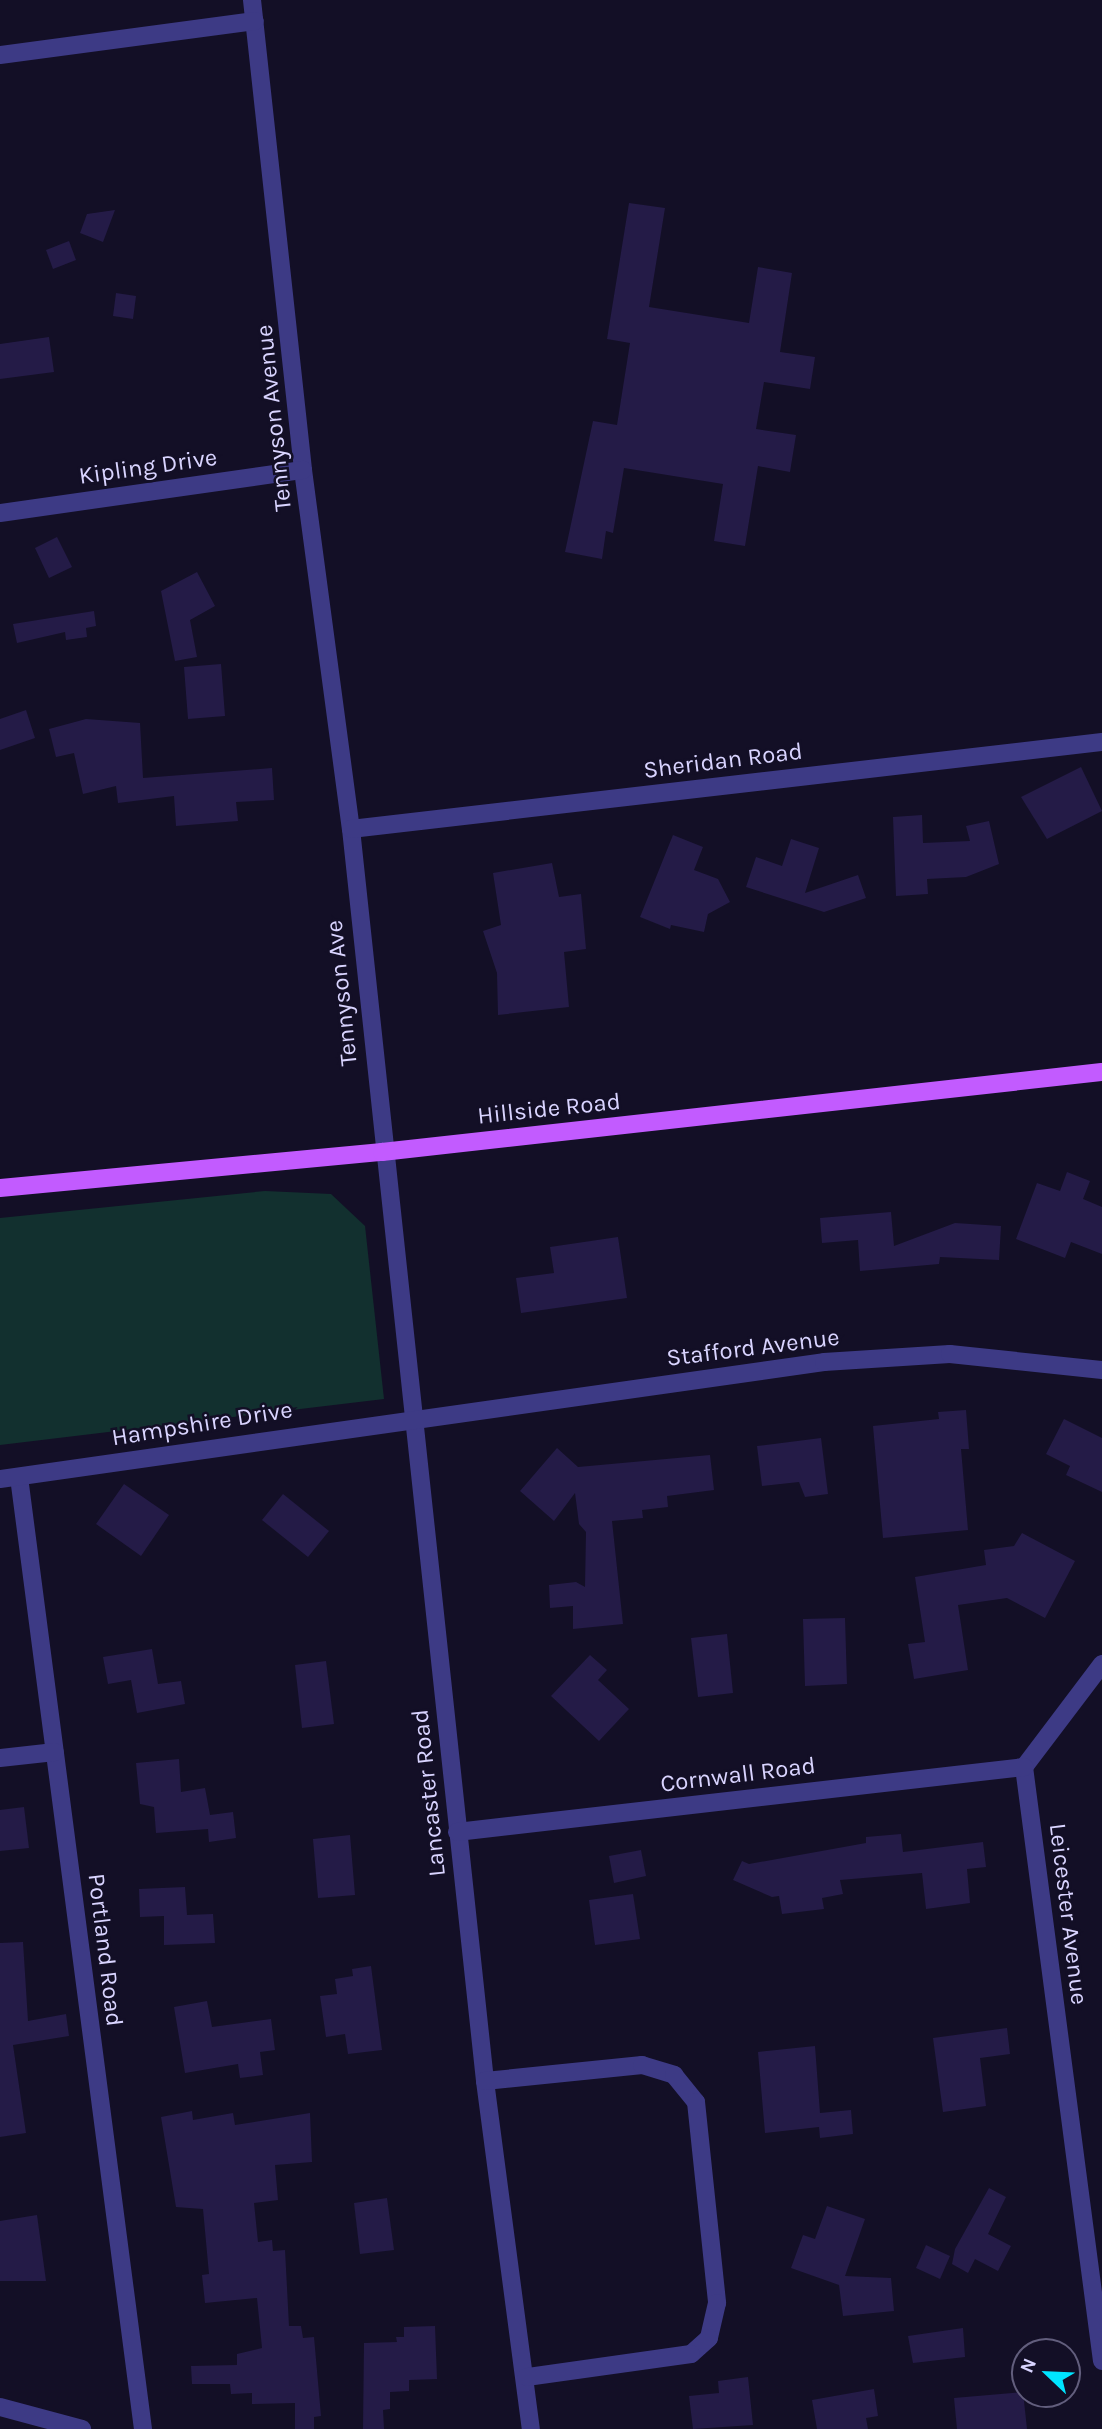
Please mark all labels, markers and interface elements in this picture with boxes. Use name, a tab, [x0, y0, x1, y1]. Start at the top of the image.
street label: Tennyson Avenue	[250, 323, 298, 513]
street label: Kipling Drive	[77, 443, 219, 491]
street label: Sheridan Road	[642, 737, 804, 785]
street label: Tennyson Ave	[320, 919, 364, 1067]
street label: Hillside Road	[476, 1087, 622, 1131]
street label: Stafford Avenue	[665, 1323, 841, 1373]
street label: Hampshire Drive	[110, 1395, 294, 1453]
street label: Lancaster Road	[406, 1708, 452, 1878]
street label: Cornwall Road	[659, 1751, 817, 1799]
street label: Leicester Avenue	[1043, 1822, 1093, 2006]
street label: Portland Road	[81, 1872, 129, 2028]
north arrow	[1011, 2338, 1081, 2408]
text: N	[1016, 2355, 1041, 2376]

